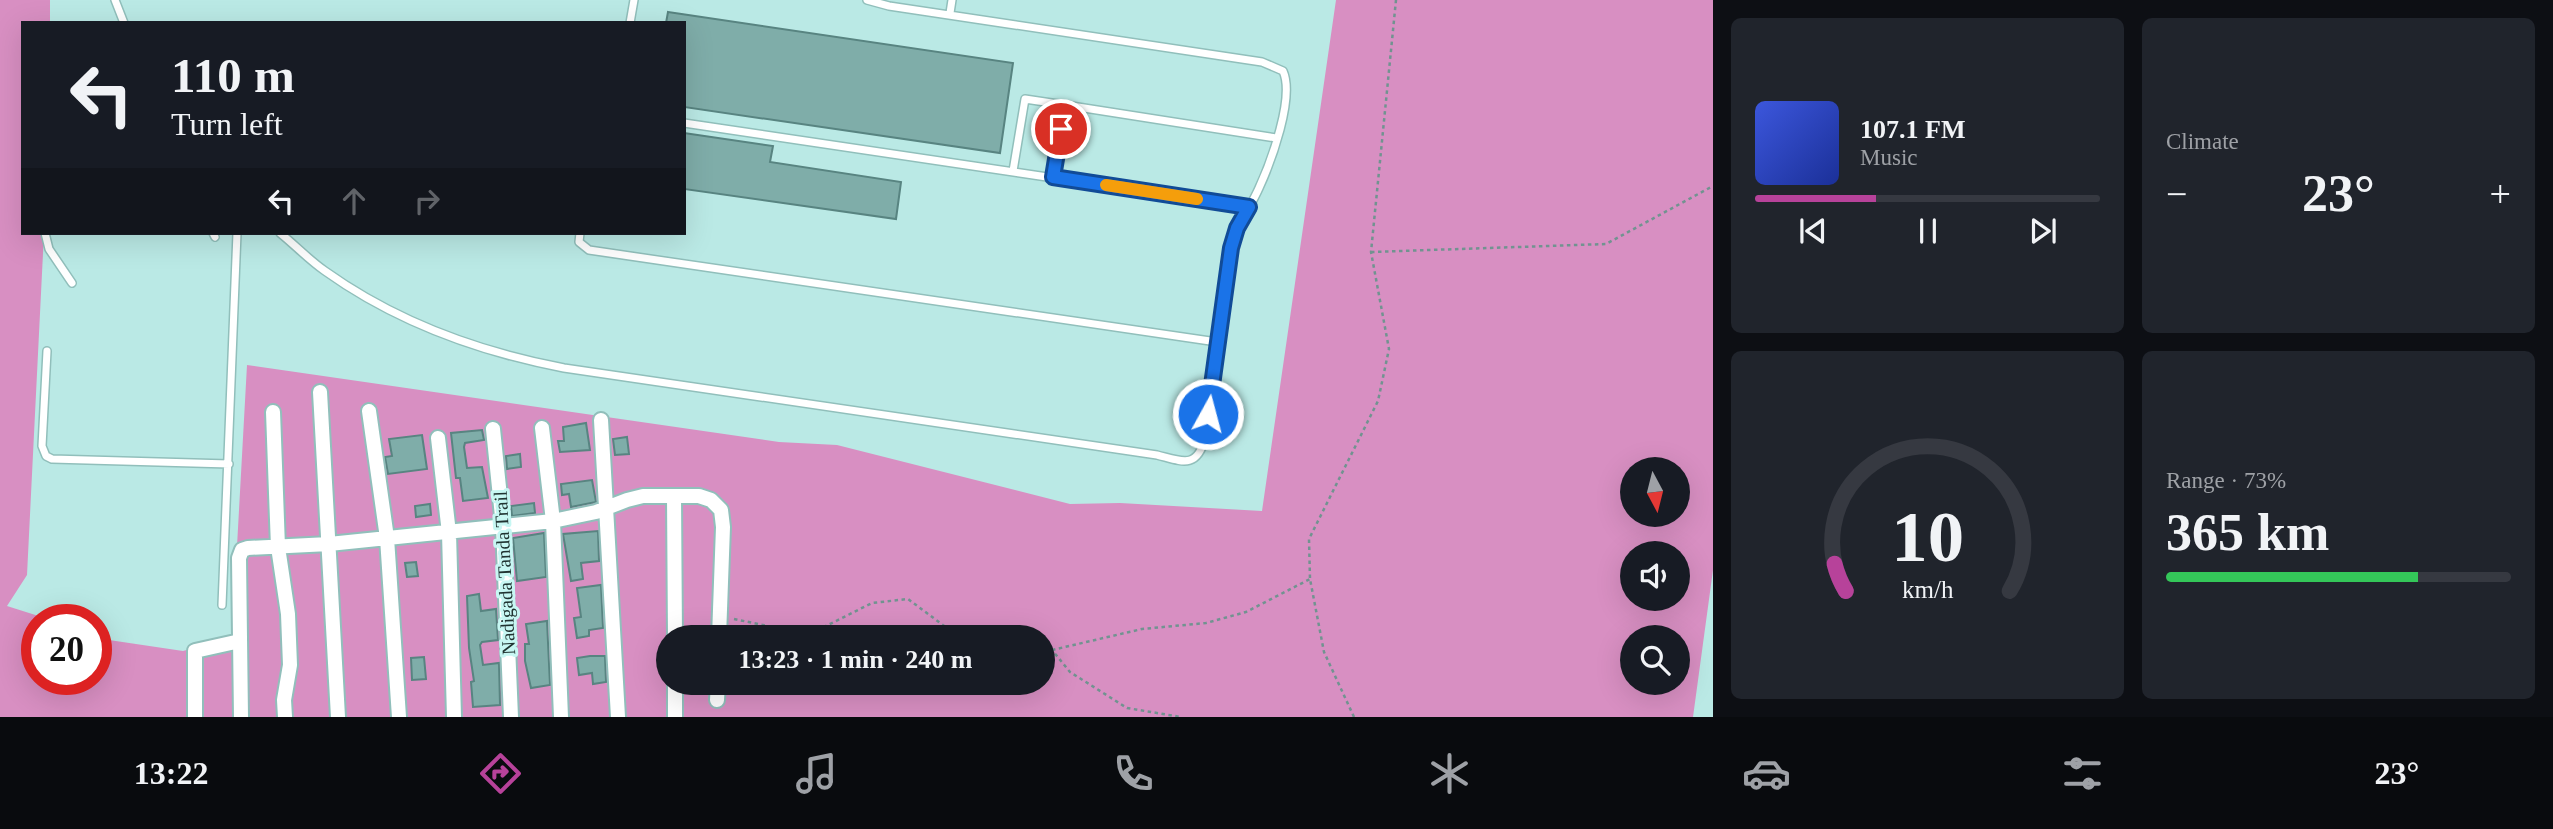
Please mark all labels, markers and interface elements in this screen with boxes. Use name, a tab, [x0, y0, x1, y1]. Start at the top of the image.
text: 110 m	[171, 48, 295, 103]
icon: left	[56, 49, 147, 140]
pin	[1031, 99, 1091, 159]
text: Turn left	[171, 106, 283, 142]
icon: arrive	[1042, 110, 1080, 148]
text: 107.1 FM	[1860, 115, 1965, 144]
text: Climate	[2166, 129, 2239, 154]
text: Music	[1860, 145, 1918, 170]
text: 23°	[2302, 165, 2375, 222]
text: −	[2166, 173, 2187, 215]
text: +	[2490, 173, 2511, 215]
icon: left	[262, 182, 300, 220]
icon: ahead	[335, 182, 373, 220]
icon: right	[408, 182, 446, 220]
icon: previous	[1794, 212, 1832, 250]
icon: pause	[1909, 212, 1947, 250]
icon: next	[2024, 212, 2062, 250]
position arrow	[1171, 377, 1245, 451]
north arrow	[1620, 457, 1690, 527]
map controls	[1620, 457, 1690, 695]
text: Range · 73%	[2166, 468, 2286, 493]
street label: Nadigada Tanda Trail	[490, 491, 519, 655]
text: 10	[1891, 496, 1964, 577]
text: 365 km	[2166, 504, 2329, 561]
button: sound	[1620, 541, 1690, 611]
text: km/h	[1902, 576, 1954, 603]
speed limit sign: 20	[21, 604, 112, 695]
button: search	[1620, 625, 1690, 695]
text: 13:23 · 1 min · 240 m	[739, 645, 973, 674]
icon: directions	[476, 749, 525, 798]
icon: music	[792, 749, 841, 798]
icon: phone	[1109, 749, 1158, 798]
icon: climate	[1425, 749, 1474, 798]
icon: car	[1742, 749, 1791, 798]
icon: filters	[2058, 749, 2107, 798]
text: 13:22	[134, 755, 208, 791]
text: 23°	[2374, 755, 2419, 791]

